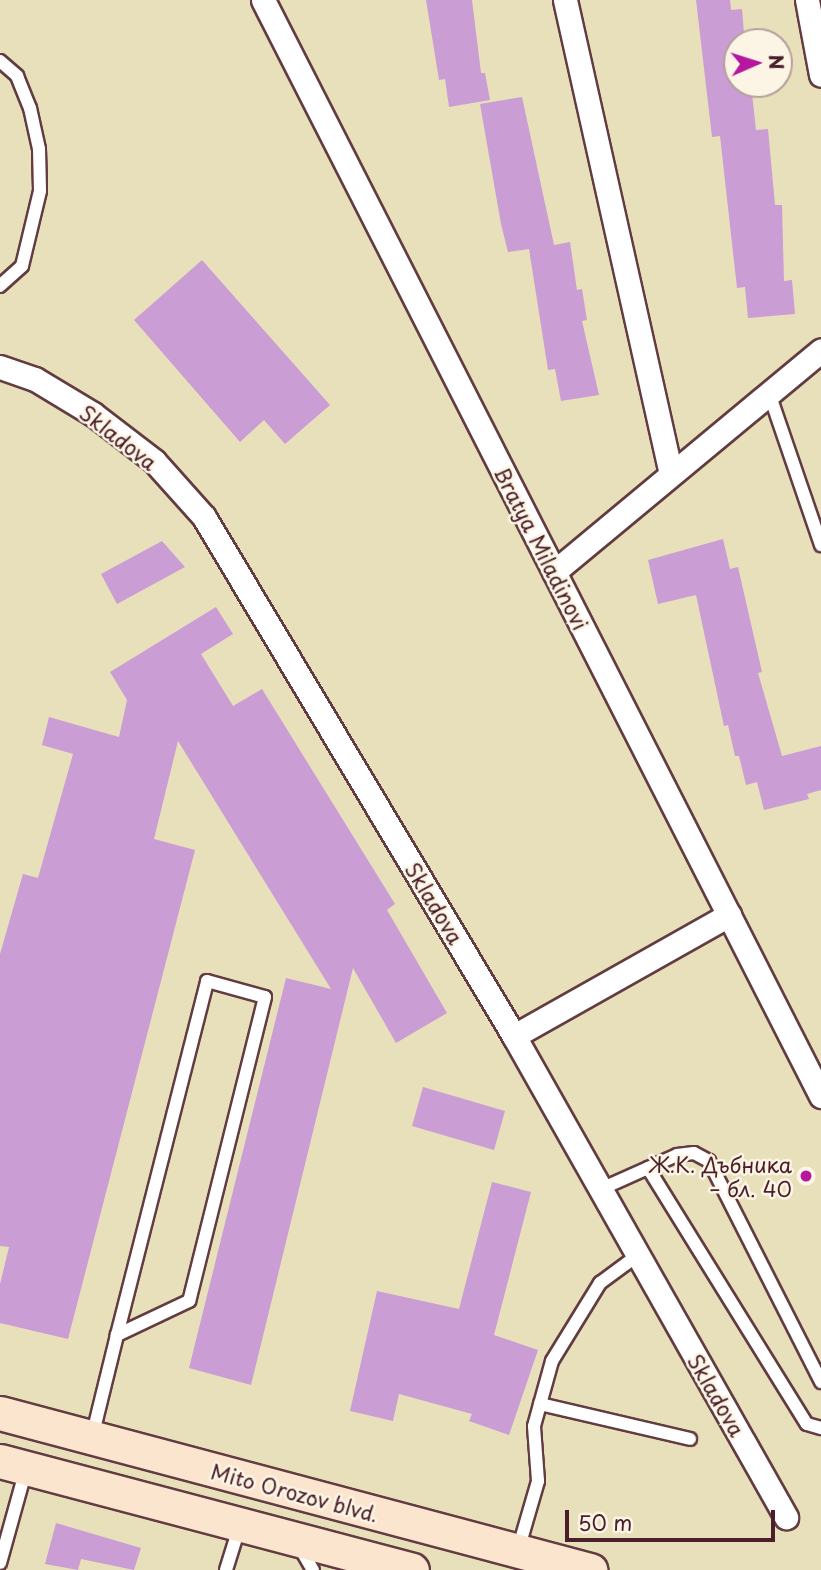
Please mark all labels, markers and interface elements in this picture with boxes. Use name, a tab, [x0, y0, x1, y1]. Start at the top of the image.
north arrow	[723, 28, 793, 98]
text: N	[763, 54, 791, 70]
street label: Skladova	[75, 399, 163, 475]
street label: Bratya Miladinovi	[490, 462, 594, 634]
street label: Skladova	[401, 858, 469, 948]
place label: Ж.К. Дъбника – бл. 40	[648, 1151, 792, 1201]
marker: Ж.К. Дъбника – бл. 40	[798, 1168, 814, 1184]
street label: Skladova	[683, 1349, 751, 1441]
street label: Mito Orozov blvd.	[207, 1457, 383, 1527]
scale bar	[569, 1496, 779, 1540]
text: 50 m	[578, 1506, 632, 1538]

